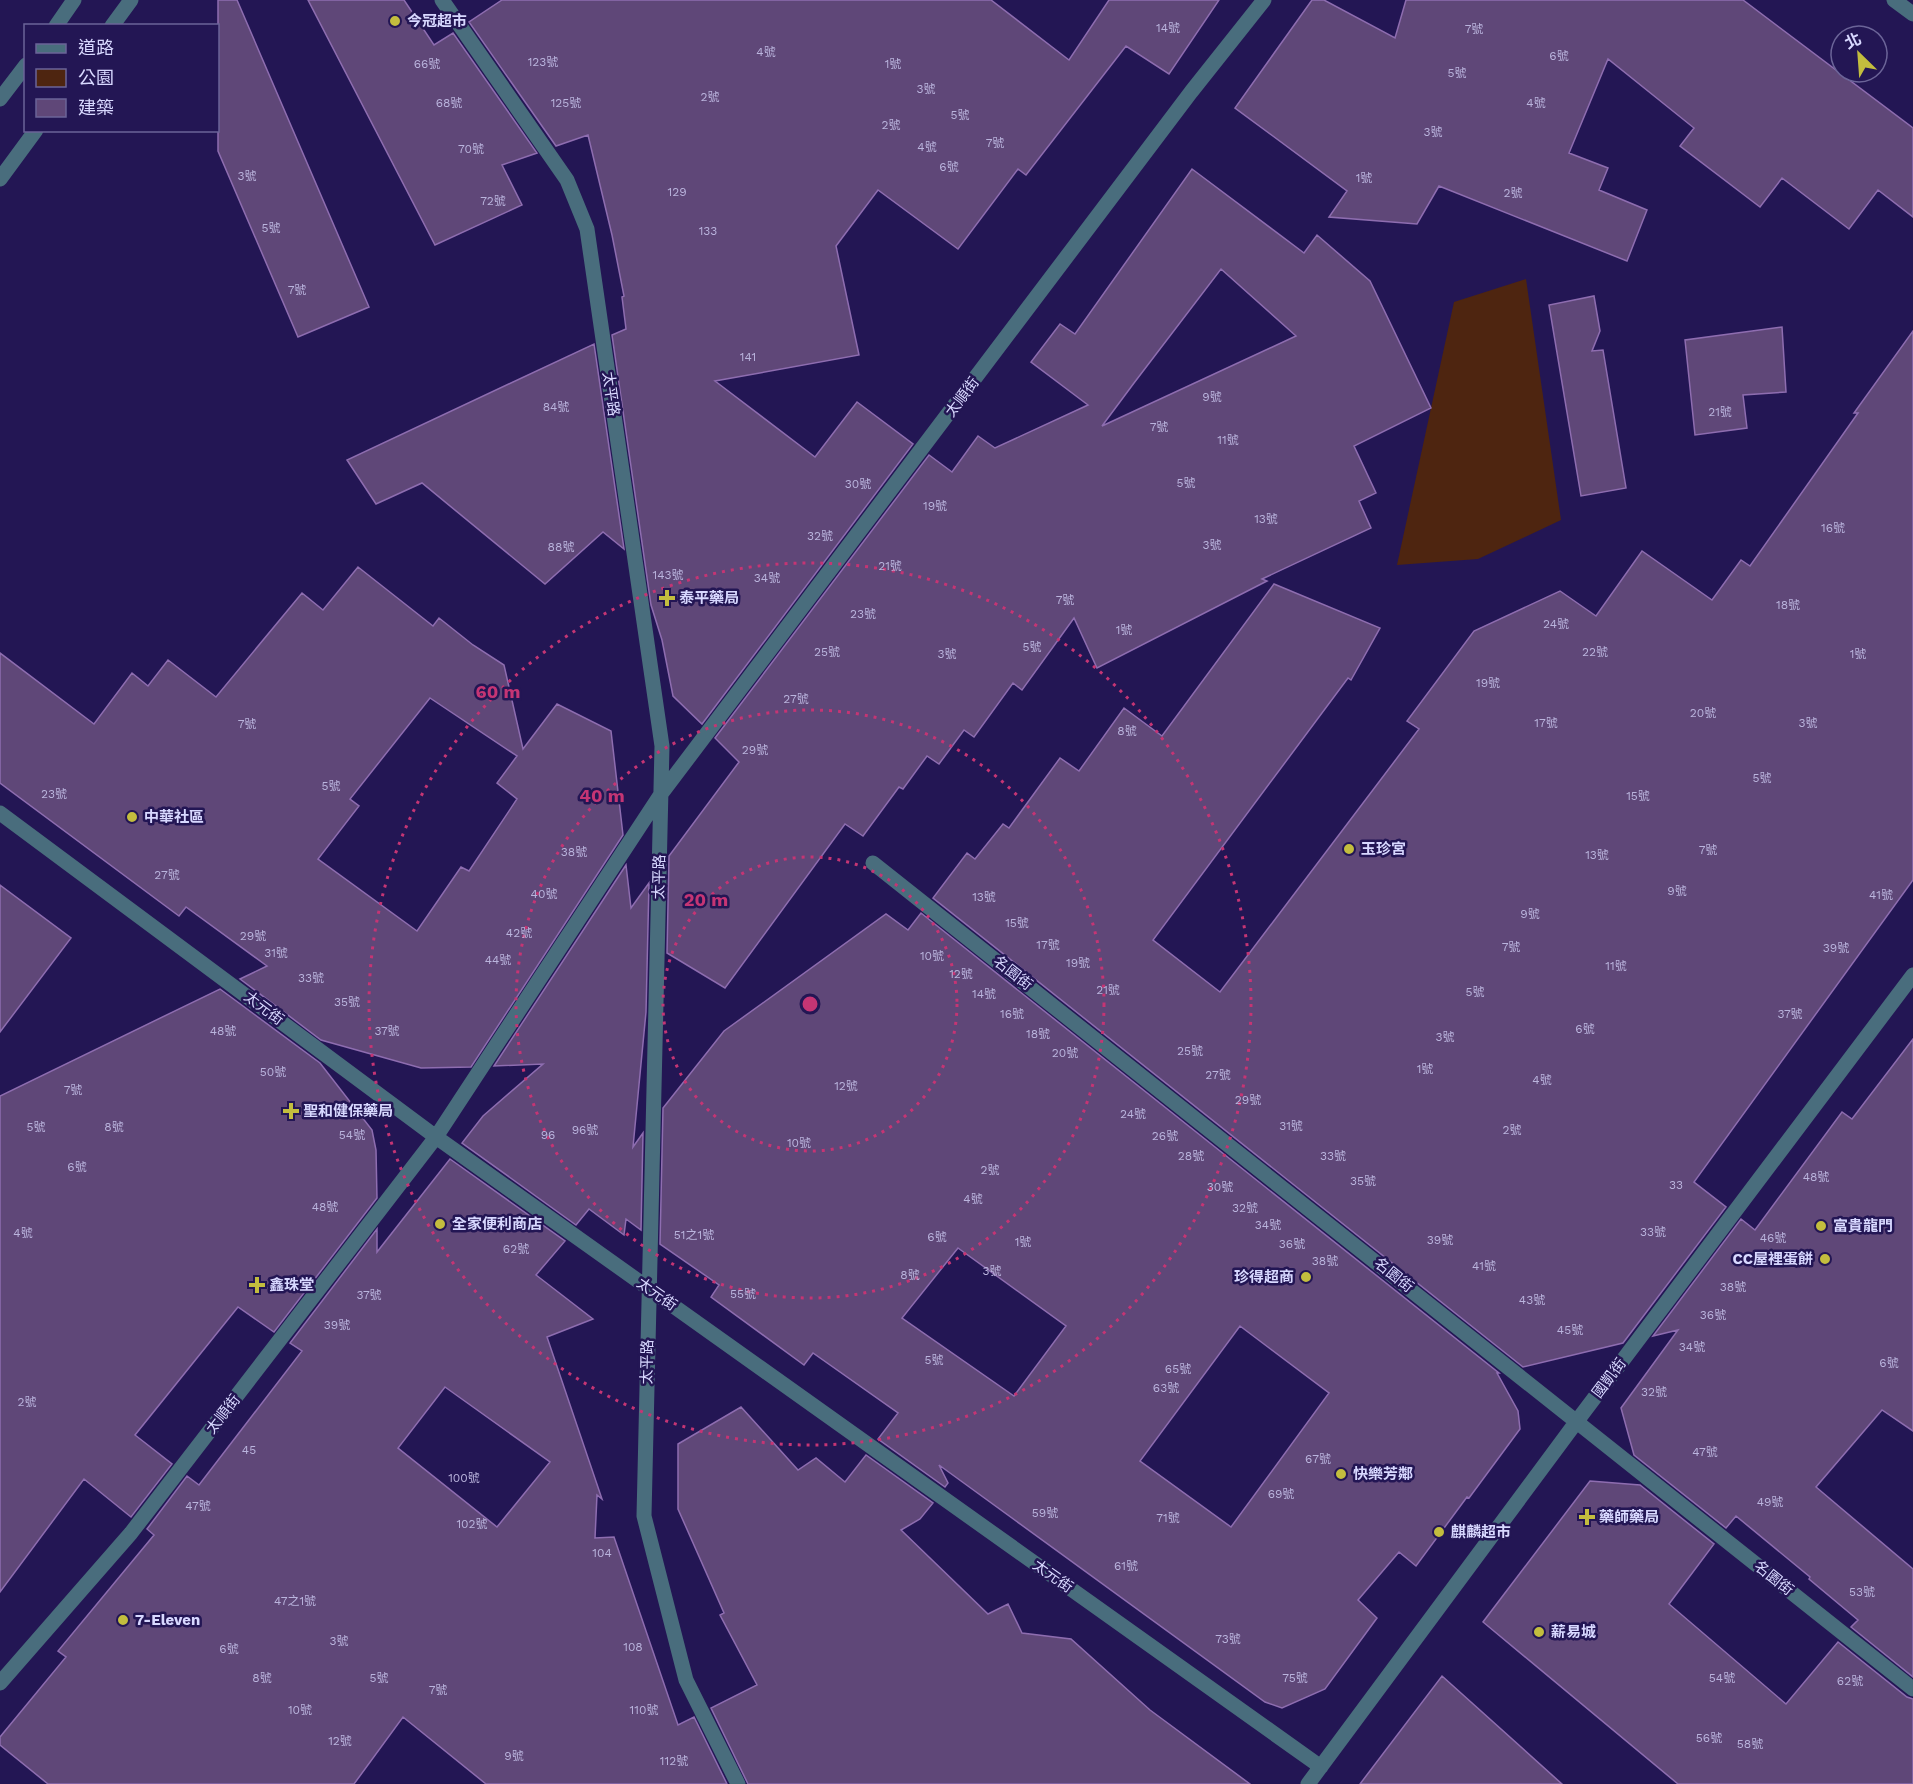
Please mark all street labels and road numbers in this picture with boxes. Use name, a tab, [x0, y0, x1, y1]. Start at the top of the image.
street label: 太平路	[599, 370, 623, 418]
street label: 太順街	[941, 374, 983, 420]
street label: 太平路	[650, 854, 668, 900]
street label: 名園街	[990, 952, 1036, 994]
street label: 太元街	[241, 987, 287, 1029]
street label: 名園街	[1371, 1254, 1417, 1296]
street label: 太元街	[633, 1274, 681, 1314]
street label: 太平路	[638, 1339, 656, 1385]
street label: 國凱街	[1588, 1355, 1630, 1401]
street label: 太順街	[202, 1391, 244, 1437]
street label: 太元街	[1029, 1556, 1077, 1596]
street label: 名園街	[1751, 1557, 1797, 1599]

